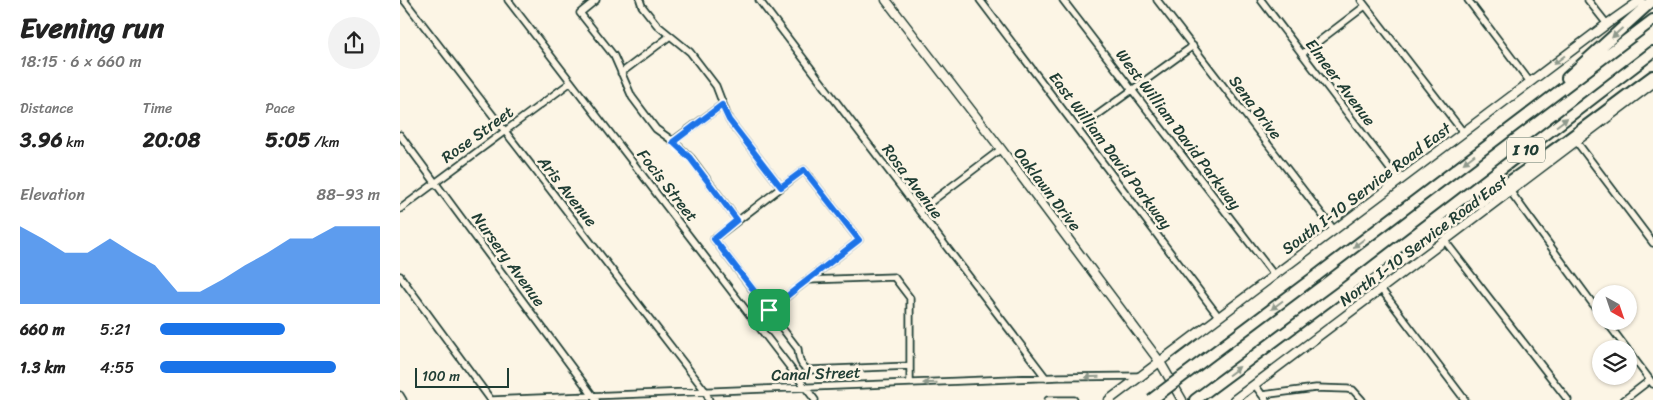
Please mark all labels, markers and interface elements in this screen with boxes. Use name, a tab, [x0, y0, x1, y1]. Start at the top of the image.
text: Evening run	[20, 3, 164, 52]
button: share	[328, 17, 380, 69]
one-way arrow	[1611, 27, 1623, 39]
street label: Elmeer Avenue	[1298, 32, 1383, 133]
street label: West William David Parkway	[1108, 42, 1250, 217]
text: 18:15 · 6 × 660 m	[20, 47, 142, 76]
one-way arrow	[1553, 54, 1566, 65]
street label: East William David Parkway	[1041, 65, 1180, 236]
street label: Sena Drive	[1221, 69, 1290, 146]
text: Distance	[20, 96, 73, 121]
text: Time	[143, 96, 172, 121]
text: Pace	[265, 96, 295, 121]
street label: Rose Street	[435, 98, 520, 171]
street label: South I-10 Service Road East	[1275, 114, 1458, 262]
one-way arrow	[1555, 117, 1569, 127]
text: 3.96	[20, 121, 63, 159]
text: 20:08	[143, 121, 200, 159]
text: 5:05	[265, 121, 311, 159]
text: km	[63, 130, 85, 155]
text: /km	[311, 130, 339, 155]
street label: Rosa Avenue	[874, 137, 951, 225]
road number: I 10	[1507, 138, 1545, 162]
street label: Oaklawn Drive	[1006, 141, 1089, 238]
street label: Focis Street	[629, 142, 706, 228]
street label: Aris Avenue	[530, 148, 605, 234]
one-way arrow	[1463, 154, 1476, 165]
street label: North I-10 Service Road East	[1332, 167, 1515, 314]
text: Elevation	[20, 180, 85, 209]
text: 88–93 m	[317, 180, 380, 209]
street label: Nursery Avenue	[464, 205, 553, 313]
one-way arrow	[1352, 238, 1366, 248]
north arrow	[1592, 285, 1638, 330]
map controls	[1592, 285, 1637, 385]
pin	[748, 289, 790, 331]
icon: arrive	[755, 296, 783, 324]
one-way arrow	[1270, 300, 1284, 310]
text: 660 m	[20, 315, 65, 344]
text: 5:21	[100, 315, 131, 344]
button: layers	[1592, 340, 1637, 385]
text: 1.3 km	[20, 353, 65, 382]
text: 4:55	[100, 353, 134, 382]
street label: Canal Street	[771, 357, 861, 390]
text: 100 m	[422, 364, 460, 389]
scale bar	[415, 365, 509, 388]
one-way arrow	[1227, 366, 1241, 376]
one-way arrow	[1084, 373, 1100, 381]
one-way arrow	[921, 379, 937, 387]

